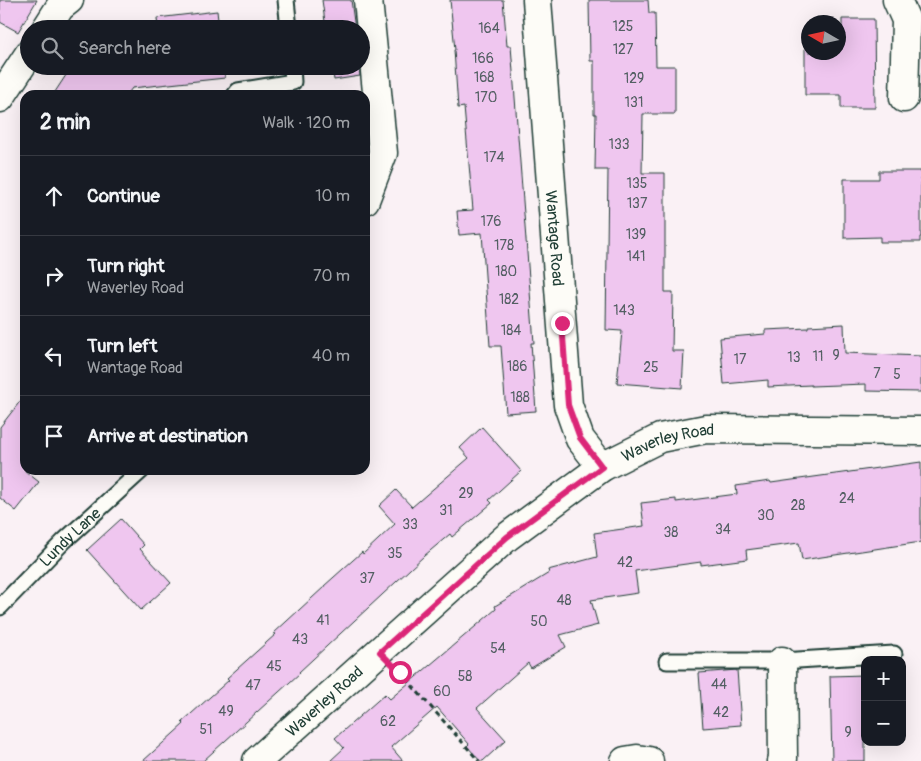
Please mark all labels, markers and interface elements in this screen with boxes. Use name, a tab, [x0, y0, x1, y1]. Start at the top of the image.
north arrow	[801, 15, 846, 60]
house number: 125	[613, 18, 633, 35]
search box	[20, 20, 370, 75]
house number: 164	[478, 20, 500, 37]
icon: search	[38, 34, 66, 62]
text: Search here	[78, 36, 171, 60]
house number: 127	[613, 41, 634, 58]
house number: 166	[472, 50, 494, 67]
house number: 168	[474, 69, 494, 86]
house number: 129	[624, 70, 644, 87]
house number: 170	[475, 89, 497, 106]
house number: 131	[625, 94, 643, 111]
text: 2 min	[40, 109, 90, 136]
text: Walk · 120 m	[262, 113, 350, 133]
house number: 133	[608, 136, 630, 153]
house number: 174	[484, 149, 505, 166]
house number: 135	[627, 175, 647, 192]
icon: ahead	[40, 182, 68, 210]
text: Continue	[87, 184, 160, 208]
text: 10 m	[315, 186, 350, 206]
street label: Wantage Road	[541, 190, 568, 287]
house number: 137	[627, 195, 648, 212]
house number: 176	[480, 213, 502, 230]
house number: 139	[626, 226, 646, 243]
house number: 178	[494, 237, 514, 254]
house number: 141	[626, 248, 646, 265]
text: Turn right	[87, 254, 165, 278]
icon: right	[40, 262, 68, 290]
house number: 180	[495, 263, 517, 280]
text: 70 m	[313, 266, 350, 286]
text: Waverley Road	[87, 278, 184, 298]
house number: 182	[499, 291, 519, 308]
house number: 143	[613, 302, 635, 319]
route end	[551, 312, 574, 335]
house number: 184	[501, 322, 521, 339]
text: Turn left	[87, 334, 157, 358]
icon: left	[40, 342, 68, 370]
text: 40 m	[312, 346, 350, 366]
house number: 9	[832, 347, 840, 364]
house number: 11	[813, 348, 823, 365]
house number: 13	[787, 349, 801, 366]
house number: 17	[734, 351, 747, 368]
text: Wantage Road	[87, 358, 183, 378]
house number: 186	[507, 358, 527, 375]
house number: 25	[643, 359, 659, 376]
house number: 7	[873, 365, 881, 382]
house number: 5	[893, 366, 901, 383]
house number: 188	[510, 389, 530, 406]
street label: Waverley Road	[618, 420, 714, 467]
icon: arrive	[40, 422, 68, 450]
text: Arrive at destination	[87, 424, 248, 448]
house number: 29	[458, 485, 474, 502]
house number: 24	[839, 490, 855, 507]
house number: 28	[791, 497, 805, 514]
house number: 31	[439, 502, 453, 519]
street label: Lundy Lane	[36, 504, 105, 571]
house number: 30	[757, 507, 775, 524]
house number: 33	[402, 516, 418, 533]
house number: 34	[715, 521, 731, 538]
house number: 38	[664, 524, 678, 541]
house number: 35	[387, 545, 403, 562]
house number: 42	[617, 554, 633, 571]
house number: 37	[359, 570, 375, 587]
house number: 48	[556, 592, 572, 609]
house number: 41	[316, 612, 330, 629]
house number: 50	[530, 613, 548, 630]
house number: 43	[292, 631, 308, 648]
house number: 54	[490, 640, 506, 657]
map controls	[861, 656, 906, 746]
button: +	[861, 656, 906, 701]
house number: 45	[266, 658, 282, 675]
route start	[389, 661, 412, 684]
street label: Waverley Road	[282, 662, 368, 742]
house number: 58	[458, 668, 472, 685]
house number: 44	[711, 676, 727, 693]
house number: 47	[245, 677, 261, 694]
house number: 60	[433, 683, 451, 700]
button: −	[861, 701, 906, 746]
house number: 49	[218, 703, 234, 720]
house number: 42	[713, 704, 729, 721]
house number: 62	[380, 713, 396, 730]
house number: 51	[199, 721, 213, 738]
house number: 9	[844, 724, 852, 741]

